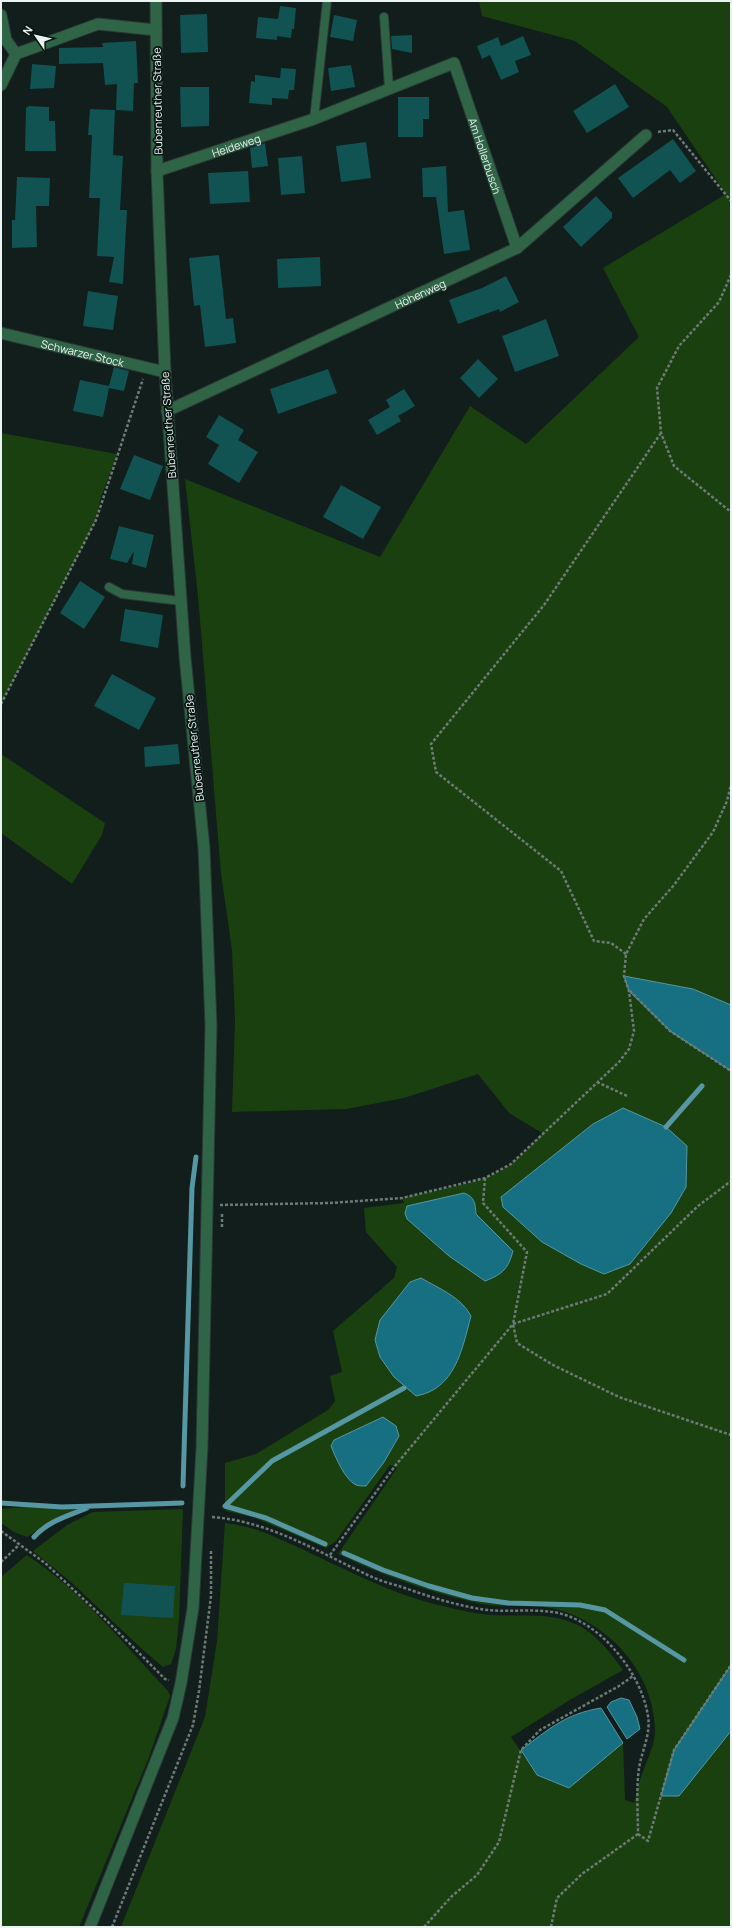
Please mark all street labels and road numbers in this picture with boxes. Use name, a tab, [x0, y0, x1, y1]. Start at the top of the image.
street label: Bubenreuther Straße	[149, 47, 165, 155]
street label: Am Hollerbusch	[466, 116, 505, 196]
street label: Heideweg	[209, 130, 262, 160]
street label: Höhenweg	[392, 275, 448, 312]
street label: Schwarzer Stock	[40, 335, 126, 370]
street label: Bubenreuther Straße	[157, 371, 179, 479]
street label: Bubenreuther Straße	[181, 693, 207, 802]

